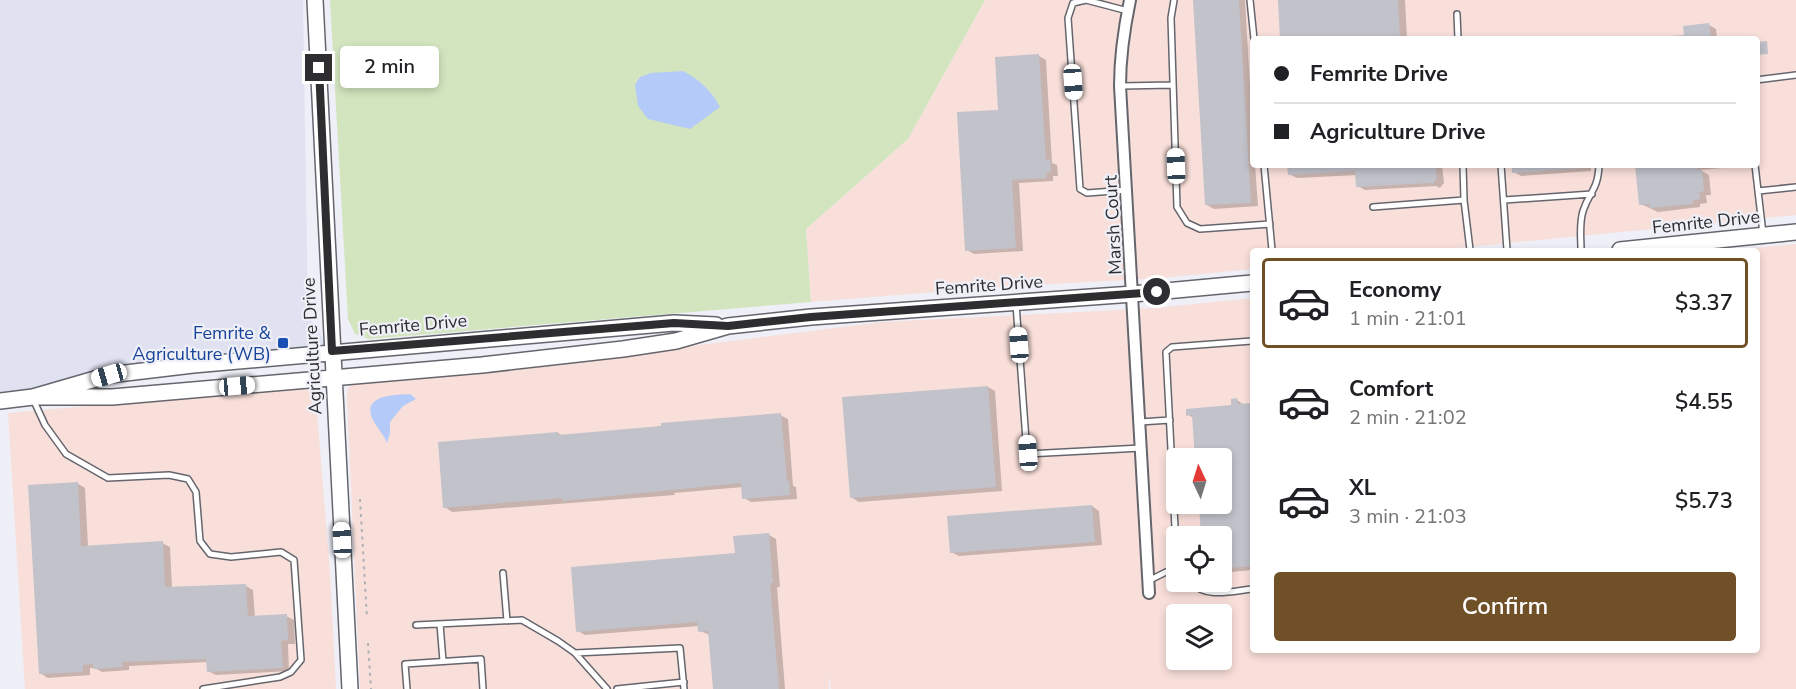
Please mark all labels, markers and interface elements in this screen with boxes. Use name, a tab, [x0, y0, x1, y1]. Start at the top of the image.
callout: 2 min	[340, 47, 439, 89]
text: 2 min	[364, 53, 415, 80]
route end	[305, 54, 332, 81]
text: Femrite Drive	[1310, 59, 1448, 89]
car	[1063, 63, 1083, 101]
text: Agriculture Drive	[1310, 117, 1485, 147]
car	[1166, 148, 1186, 184]
street label: Marsh Court	[1098, 174, 1128, 275]
street label: Femrite Drive	[1651, 204, 1761, 240]
street label: Femrite Drive	[934, 269, 1044, 301]
text: Economy	[1349, 275, 1441, 305]
icon: car	[1277, 276, 1331, 330]
street label: Agriculture Drive	[296, 277, 328, 415]
route start	[1143, 278, 1170, 305]
text: $3.37	[1675, 288, 1733, 318]
text: 1 min · 21:01	[1349, 305, 1467, 332]
street label: Femrite Drive	[358, 308, 468, 342]
place label: Femrite & Agriculture (WB)	[132, 321, 272, 366]
car	[1009, 326, 1029, 364]
marker: Femrite & Agriculture (WB)	[276, 336, 290, 350]
car	[89, 361, 129, 389]
text: Comfort	[1349, 374, 1433, 404]
car	[218, 375, 256, 397]
icon: car	[1277, 375, 1331, 429]
text: $4.55	[1675, 387, 1733, 417]
text: 2 min · 21:02	[1349, 404, 1467, 431]
car	[1018, 434, 1038, 472]
north arrow	[1166, 448, 1232, 514]
map controls	[1166, 448, 1232, 670]
text: XL	[1349, 473, 1376, 503]
icon: car	[1277, 474, 1331, 528]
text: $5.73	[1675, 486, 1733, 516]
text: 3 min · 21:03	[1349, 503, 1467, 530]
car	[332, 522, 352, 558]
button: locate	[1166, 526, 1232, 592]
button: Confirm	[1274, 572, 1736, 641]
button: layers	[1166, 604, 1232, 670]

